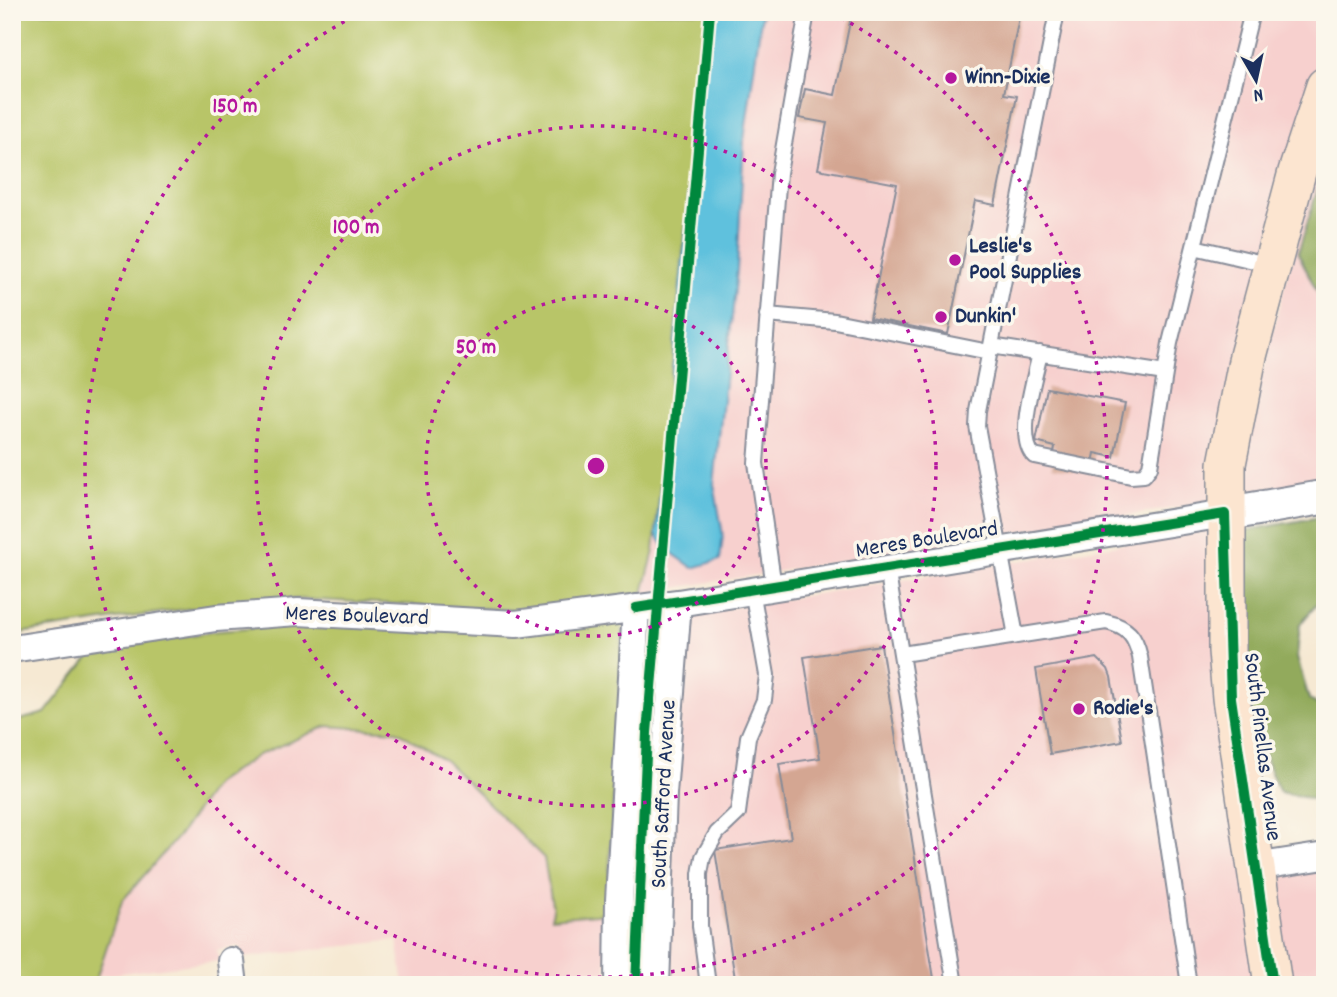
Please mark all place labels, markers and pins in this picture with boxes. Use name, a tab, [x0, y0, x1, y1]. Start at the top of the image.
place label: Winn-Dixie	[965, 62, 1050, 95]
marker: Winn-Dixie	[943, 70, 959, 86]
place label: Leslie's Pool Supplies	[969, 231, 1082, 290]
marker: Leslie's Pool Supplies	[947, 252, 963, 268]
place label: Dunkin'	[955, 301, 1016, 334]
marker: Dunkin'	[933, 309, 949, 325]
centre of rings	[584, 454, 608, 478]
place label: Rodie's	[1093, 693, 1154, 726]
marker: Rodie's	[1071, 701, 1087, 717]

